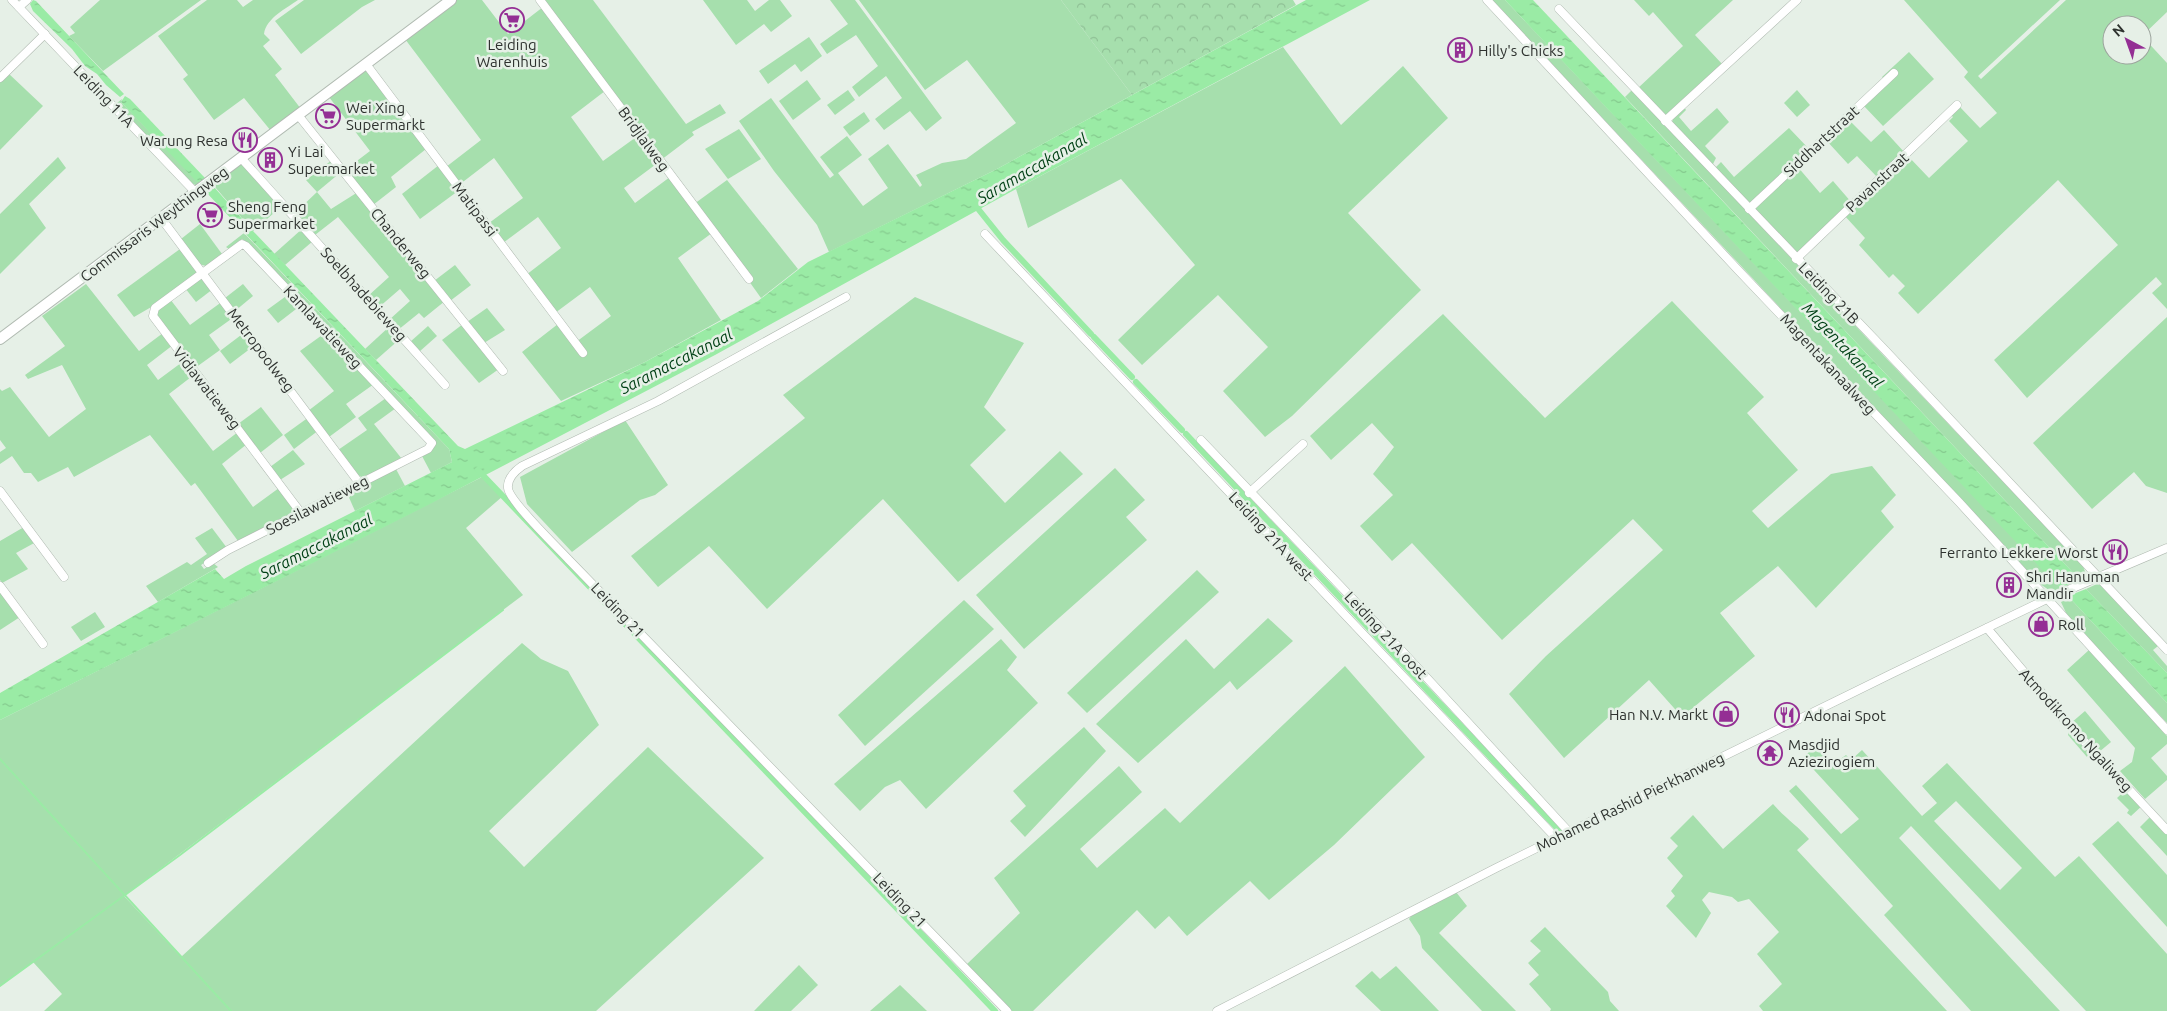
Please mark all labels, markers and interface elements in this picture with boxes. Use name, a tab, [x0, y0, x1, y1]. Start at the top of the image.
supermarket icon: Leiding Warenhuis	[499, 7, 525, 33]
north arrow	[2102, 15, 2152, 65]
text: N	[2109, 21, 2128, 40]
place label: Leiding Warenhuis	[476, 36, 548, 70]
building icon: Hilly's Chicks	[1447, 37, 1473, 63]
place label: Hilly's Chicks	[1478, 42, 1563, 59]
street label: Leiding 11A	[70, 62, 138, 131]
place label: Wei Xing Supermarkt	[346, 99, 425, 133]
street label: Siddhartstraat	[1780, 102, 1862, 180]
supermarket icon: Wei Xing Supermarkt	[315, 103, 341, 129]
street label: Bridjlalweg	[615, 104, 673, 174]
restaurant icon: Warung Resa	[232, 127, 258, 153]
water label: Saramaccakanaal	[973, 129, 1091, 207]
place label: Warung Resa	[140, 132, 228, 149]
place label: Yi Lai Supermarket	[288, 143, 375, 177]
building icon: Yi Lai Supermarket	[257, 147, 283, 173]
street label: Pavanstraat	[1842, 149, 1912, 215]
street label: Commissaris Weythingweg	[77, 163, 231, 285]
street label: Matipassi	[449, 179, 501, 239]
place label: Sheng Feng Supermarket	[228, 198, 315, 232]
supermarket icon: Sheng Feng Supermarket	[197, 202, 223, 228]
street label: Chanderweg	[367, 204, 435, 282]
street label: Soelbhadebieweg	[317, 244, 411, 344]
street label: Leiding 21B	[1795, 259, 1863, 327]
street label: Kamlawatieweg	[280, 282, 366, 372]
water label: Magentakanaal	[1799, 299, 1887, 392]
street label: Metropoolweg	[224, 305, 298, 395]
street label: Magentakanaalweg	[1777, 310, 1879, 418]
water label: Saramaccakanaal	[616, 325, 736, 398]
street label: Vidiawatieweg	[170, 344, 244, 432]
street label: Soesilawatieweg	[263, 472, 371, 538]
street label: Leiding 21A west	[1226, 488, 1317, 584]
water label: Saramaccakanaal	[256, 510, 376, 583]
restaurant icon: Ferranto Lekkere Worst	[2102, 539, 2128, 565]
place label: Ferranto Lekkere Worst	[1939, 544, 2098, 561]
place label: Shri Hanuman Mandir	[2026, 568, 2120, 602]
building icon: Shri Hanuman Mandir	[1996, 572, 2022, 598]
street label: Leiding 21	[588, 579, 648, 641]
street label: Leiding 21A oost	[1341, 588, 1431, 682]
shop icon: Roll	[2028, 611, 2054, 637]
place label: Roll	[2058, 616, 2084, 633]
street label: Atmodikromo Ngaliweg	[2016, 665, 2136, 795]
shop icon: Han N.V. Markt	[1713, 701, 1739, 727]
restaurant icon: Adonai Spot	[1774, 702, 1800, 728]
place label: Han N.V. Markt	[1609, 706, 1708, 723]
place label: Adonai Spot	[1804, 707, 1886, 724]
place label: Masdjid Aziezirogiem	[1788, 736, 1875, 770]
temple icon: Masdjid Aziezirogiem	[1757, 740, 1783, 766]
street label: Mohamed Rashid Pierkhanweg	[1533, 749, 1727, 855]
street label: Leiding 21	[870, 869, 930, 931]

